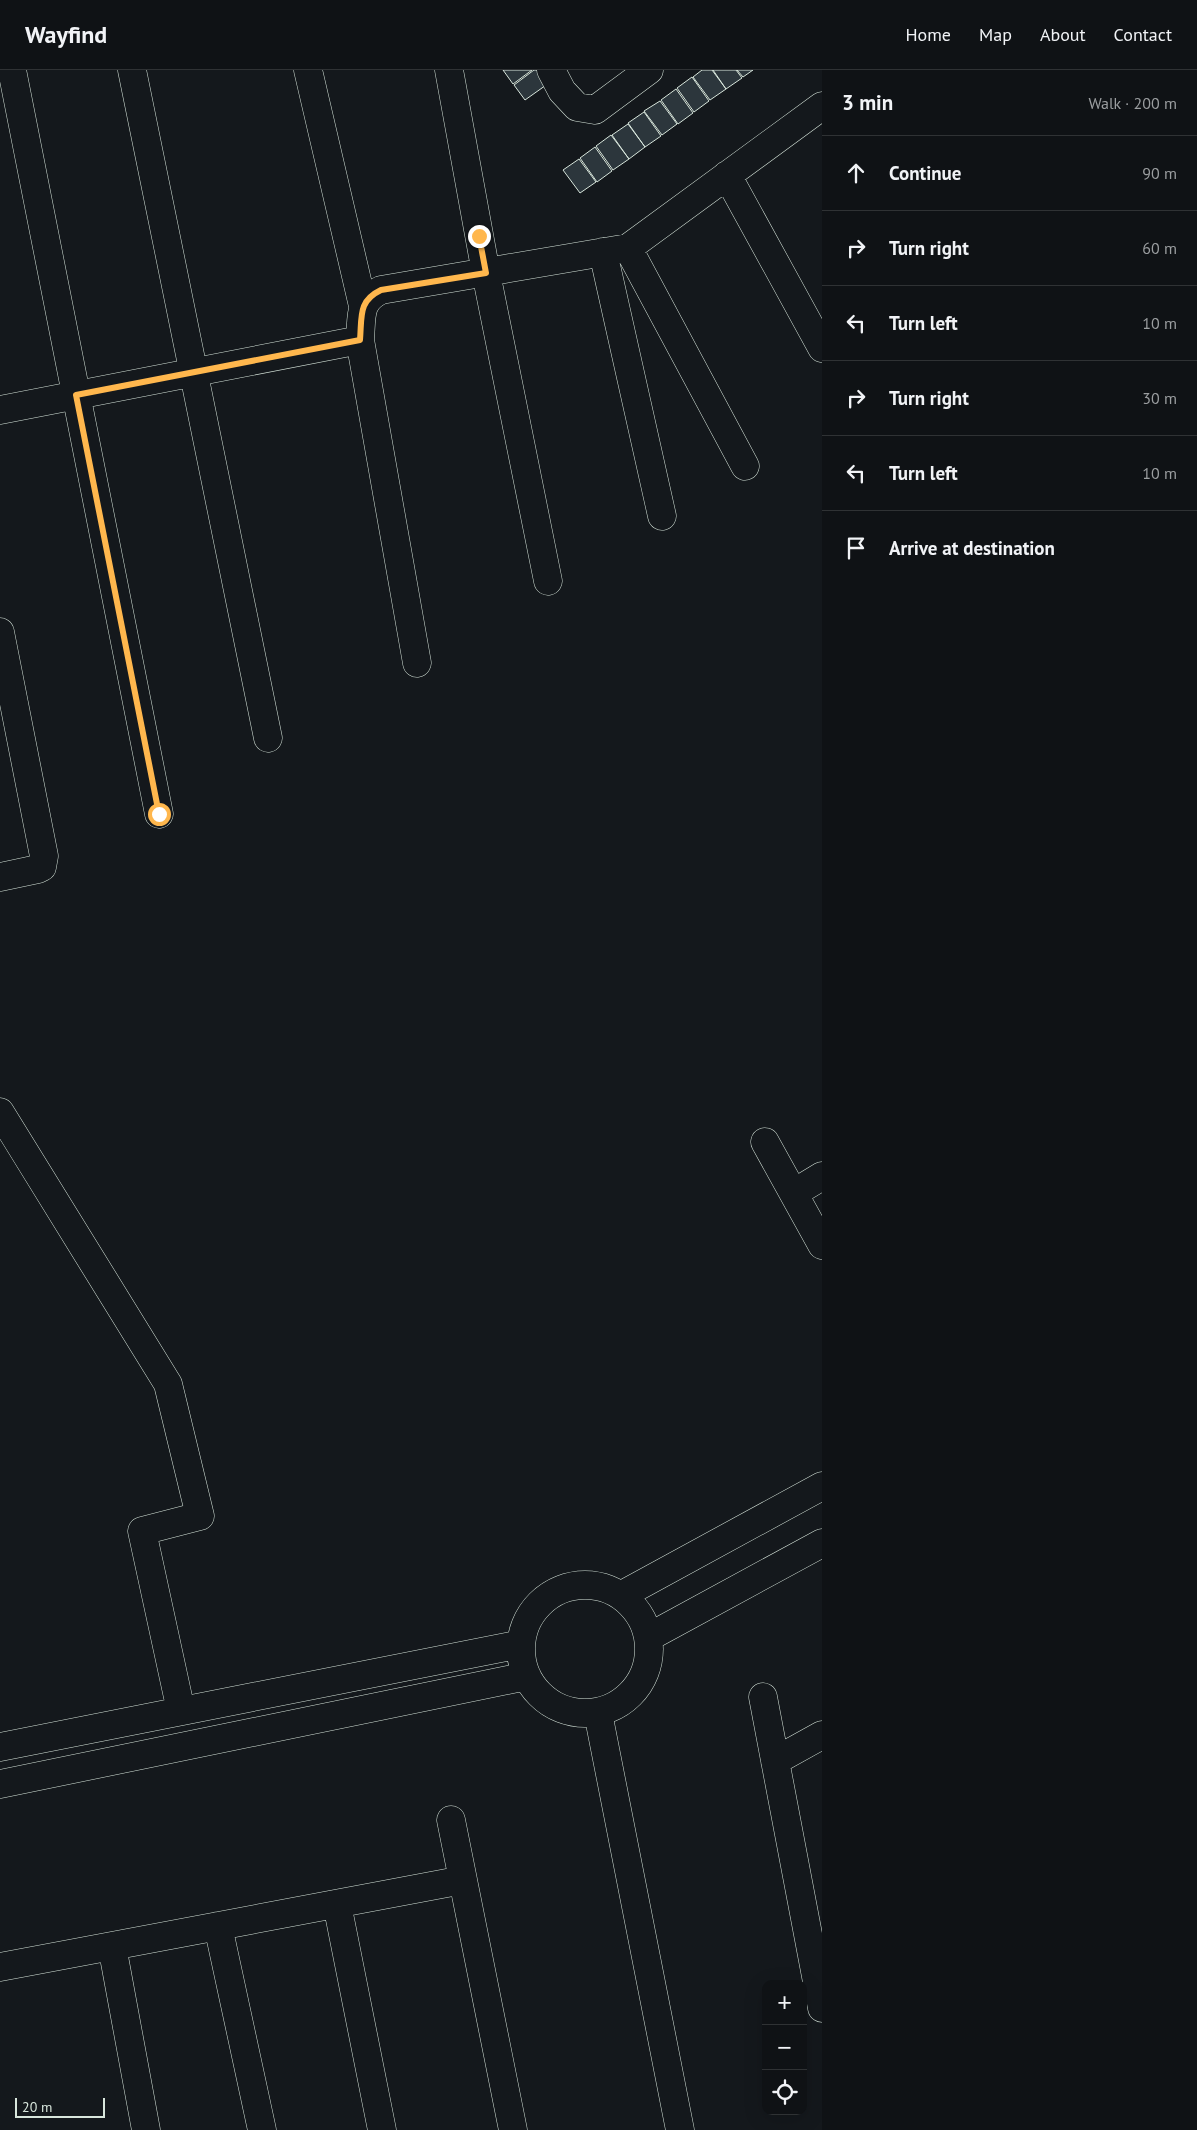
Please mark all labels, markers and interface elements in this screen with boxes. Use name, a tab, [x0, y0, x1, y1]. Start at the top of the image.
text: Wayfind	[25, 19, 107, 50]
text: Home	[905, 23, 951, 46]
text: Map	[979, 23, 1012, 46]
text: About	[1040, 23, 1086, 46]
text: Contact	[1114, 23, 1172, 46]
text: 3 min	[842, 89, 893, 116]
text: Walk · 200 m	[1088, 93, 1177, 113]
icon: ahead	[842, 159, 870, 187]
text: Continue	[889, 161, 961, 185]
text: 90 m	[1142, 163, 1177, 183]
route end	[468, 225, 491, 248]
icon: right	[842, 234, 870, 262]
text: Turn right	[889, 236, 969, 260]
text: 60 m	[1142, 238, 1177, 258]
icon: left	[842, 309, 870, 337]
text: Turn left	[889, 311, 958, 335]
text: 10 m	[1142, 313, 1177, 333]
icon: right	[842, 384, 870, 412]
text: Turn right	[889, 386, 969, 410]
text: 30 m	[1142, 388, 1177, 408]
icon: left	[842, 459, 870, 487]
text: Turn left	[889, 461, 958, 485]
text: 10 m	[1142, 463, 1177, 483]
icon: arrive	[842, 534, 870, 562]
text: Arrive at destination	[889, 536, 1055, 560]
route start	[148, 803, 171, 826]
map controls	[762, 1980, 807, 2115]
button: +	[762, 1980, 807, 2025]
button: −	[762, 2025, 807, 2070]
button: locate	[762, 2070, 807, 2115]
scale bar	[15, 2095, 105, 2118]
text: 20 m	[22, 2098, 52, 2116]

